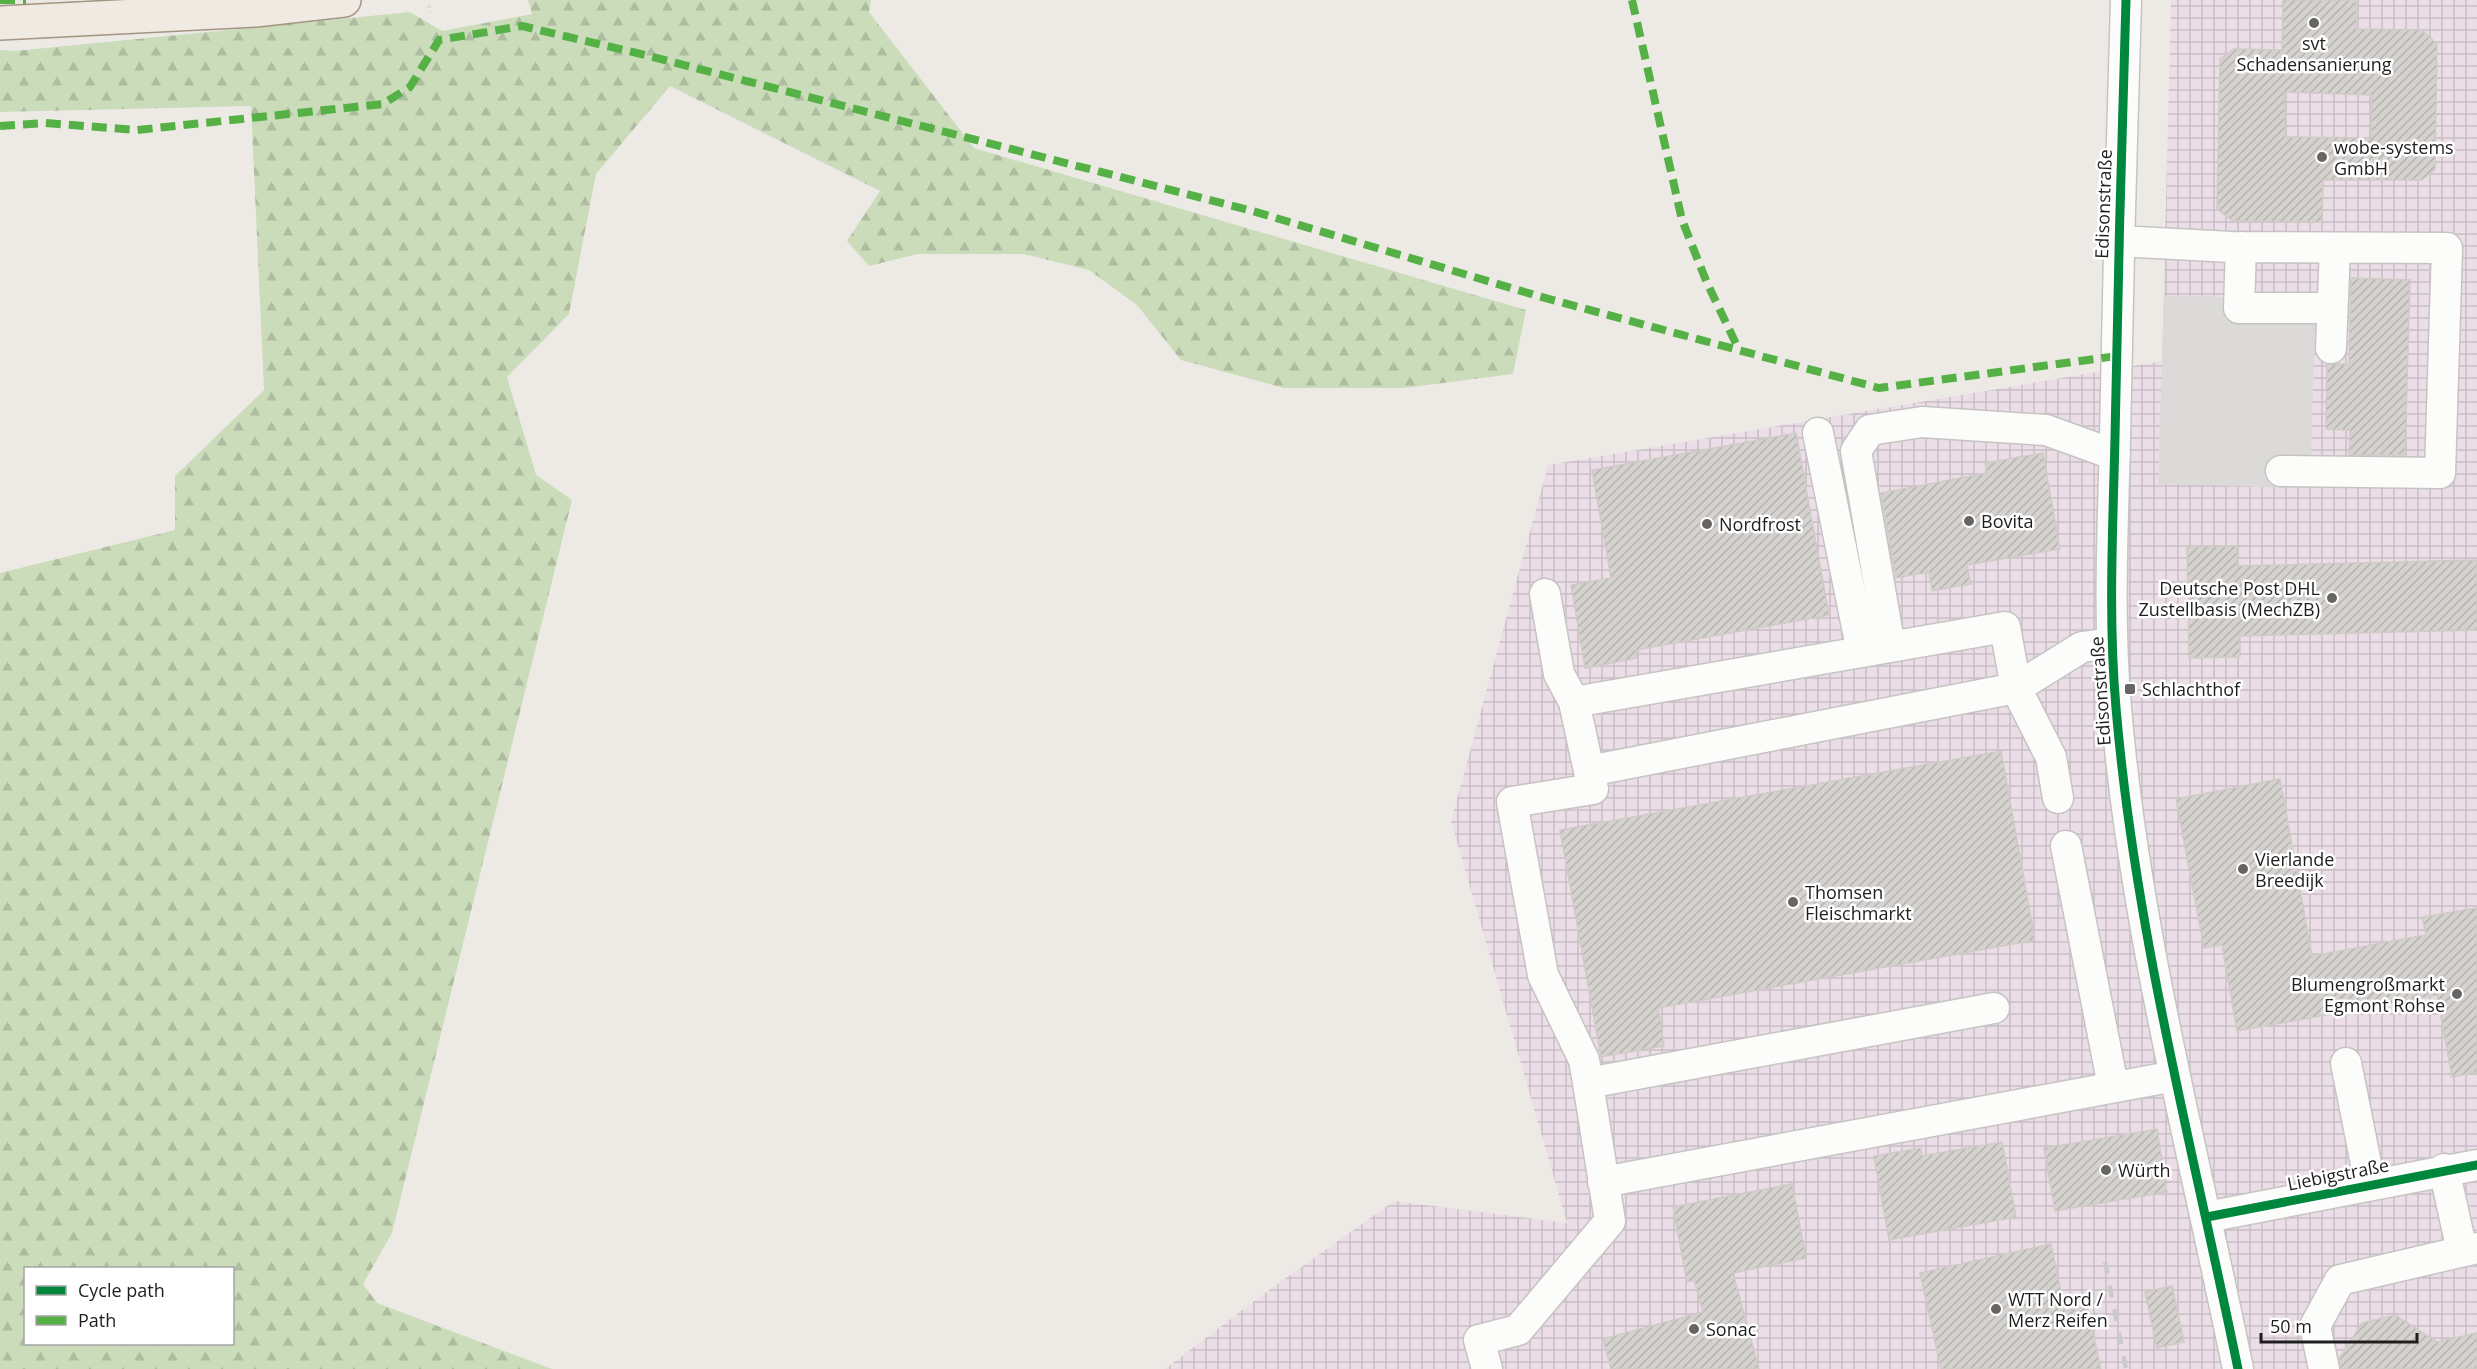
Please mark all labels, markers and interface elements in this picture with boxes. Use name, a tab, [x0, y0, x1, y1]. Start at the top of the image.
marker: svt Schadensanierung	[2307, 16, 2321, 30]
place label: svt Schadensanierung	[2236, 31, 2392, 76]
place label: wobe-systems GmbH	[2334, 135, 2454, 180]
street label: Edisonstraße	[2089, 149, 2117, 259]
marker: wobe-systems GmbH	[2315, 150, 2329, 164]
place label: Bovita	[1981, 509, 2033, 533]
place label: Nordfrost	[1719, 512, 1801, 536]
marker: Bovita	[1962, 514, 1976, 528]
marker: Nordfrost	[1700, 517, 1714, 531]
place label: Deutsche Post DHL Zustellbasis (MechZB)	[2139, 576, 2320, 621]
marker: Deutsche Post DHL Zustellbasis (MechZB)	[2325, 591, 2339, 605]
street label: Edisonstraße	[2084, 635, 2116, 747]
place label: Schlachthof	[2142, 677, 2241, 701]
marker: Schlachthof	[2123, 682, 2137, 696]
place label: Vierlande Breedijk	[2255, 847, 2334, 892]
marker: Vierlande Breedijk	[2236, 862, 2250, 876]
place label: Thomsen Fleischmarkt	[1805, 880, 1912, 925]
marker: Thomsen Fleischmarkt	[1786, 895, 1800, 909]
place label: Blumengroßmarkt Egmont Rohse	[2291, 972, 2445, 1017]
marker: Blumengroßmarkt Egmont Rohse	[2450, 987, 2464, 1001]
street label: Liebigstraße	[2285, 1152, 2391, 1196]
place label: Würth	[2118, 1158, 2170, 1182]
marker: Würth	[2099, 1163, 2113, 1177]
legend	[24, 1267, 234, 1345]
text: Cycle path	[78, 1278, 165, 1302]
place label: WTT Nord / Merz Reifen	[2008, 1287, 2108, 1332]
marker: WTT Nord / Merz Reifen	[1989, 1302, 2003, 1316]
scale bar	[2261, 1306, 2417, 1344]
text: Path	[78, 1308, 116, 1332]
text: 50 m	[2270, 1314, 2312, 1338]
place label: Sonac	[1706, 1317, 1757, 1341]
marker: Sonac	[1687, 1322, 1701, 1336]

